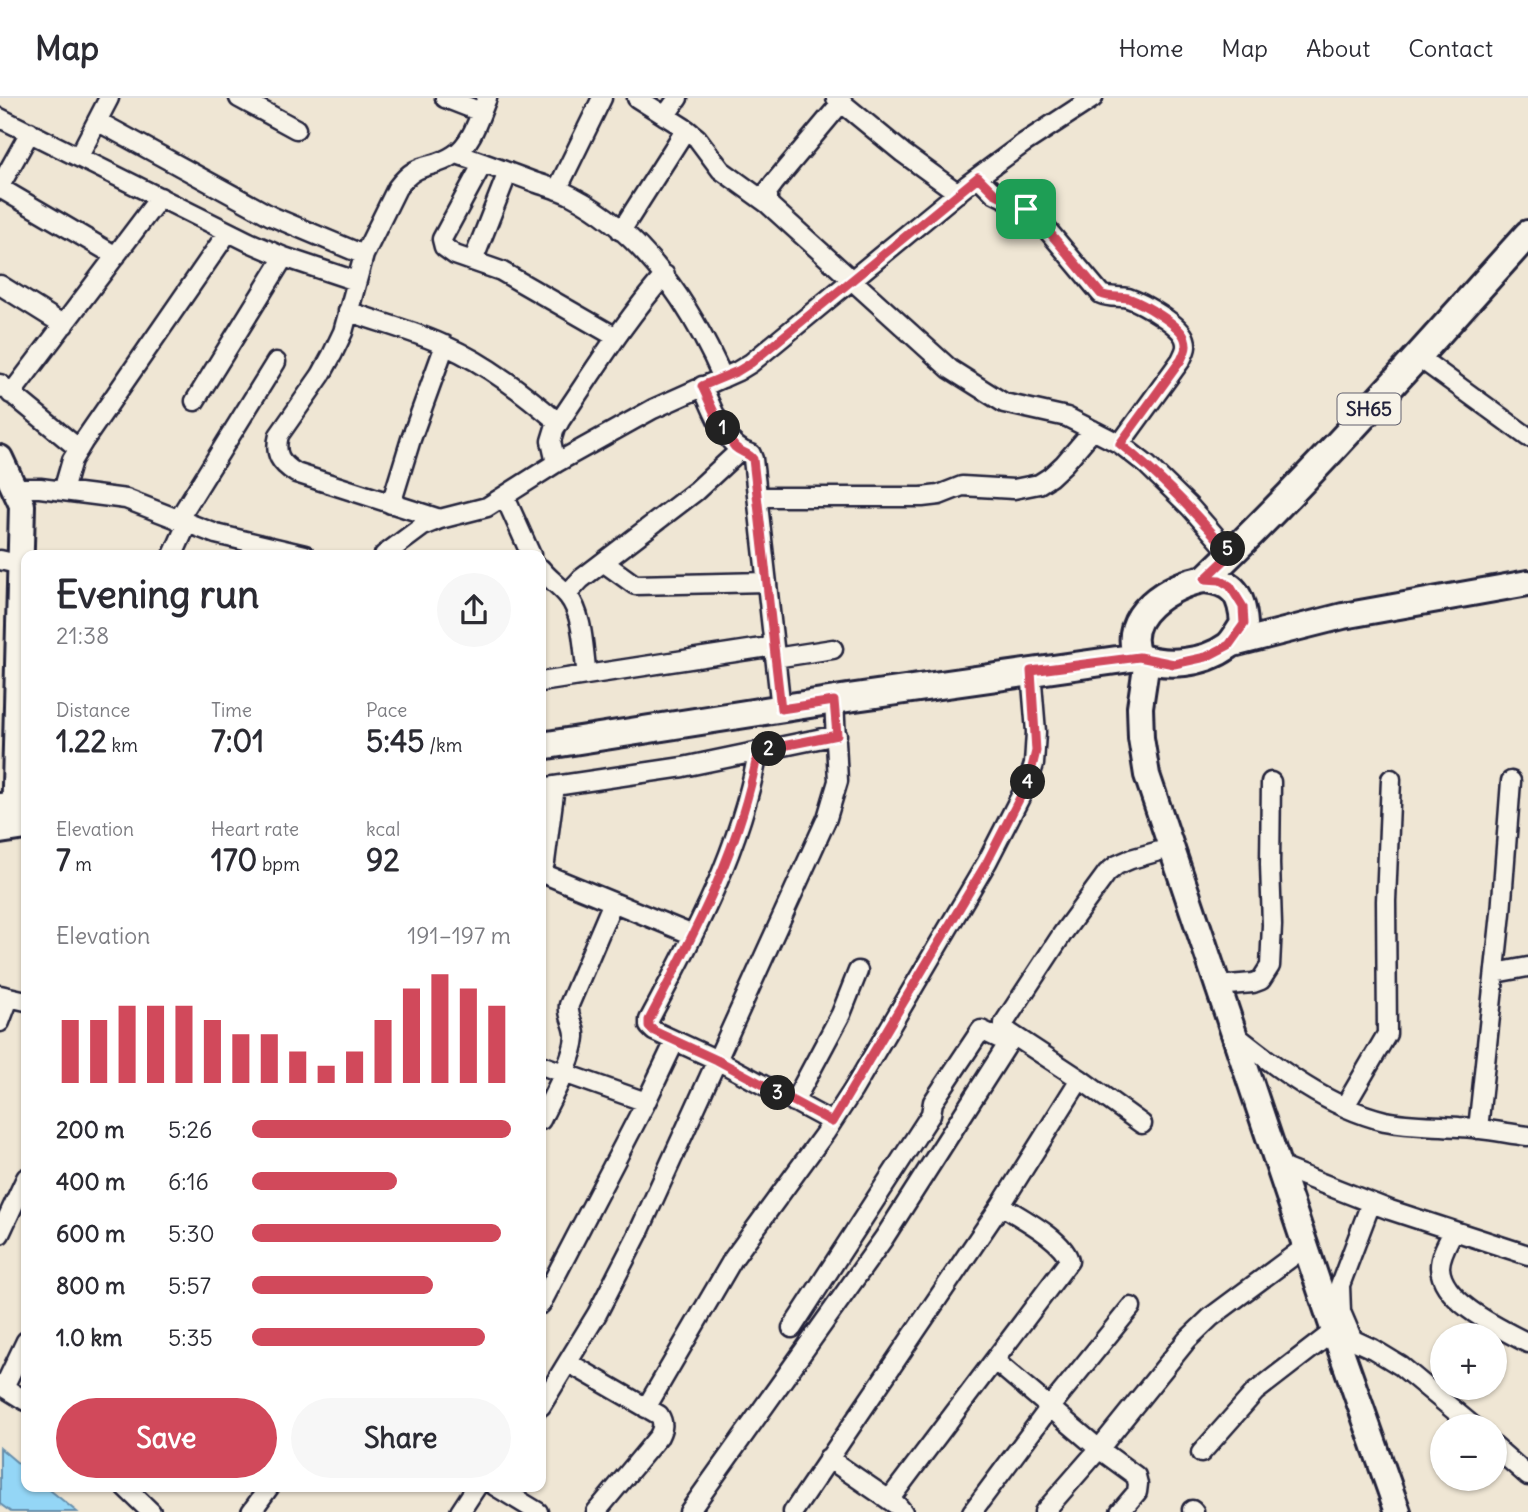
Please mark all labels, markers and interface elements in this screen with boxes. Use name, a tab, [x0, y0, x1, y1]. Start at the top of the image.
text: Map	[35, 27, 99, 69]
text: Home	[1119, 33, 1183, 63]
text: Map	[1221, 33, 1268, 63]
text: About	[1306, 33, 1370, 63]
text: Contact	[1408, 33, 1493, 63]
pin	[996, 179, 1056, 239]
icon: arrive	[1007, 190, 1045, 228]
road number: SH65	[1338, 394, 1400, 424]
pin: 1	[706, 410, 740, 446]
text: 1	[719, 415, 726, 439]
pin: 5	[1210, 532, 1246, 566]
text: 5	[1222, 536, 1233, 560]
text: Evening run	[56, 571, 259, 618]
button: share	[437, 573, 511, 647]
text: 21:38	[56, 621, 109, 650]
text: Distance	[56, 698, 130, 722]
text: Time	[211, 698, 252, 722]
text: Pace	[366, 698, 407, 722]
text: 1.22	[56, 722, 107, 760]
text: 7:01	[211, 722, 264, 760]
text: 5:45	[366, 722, 425, 760]
pin: 2	[752, 732, 786, 766]
text: km	[107, 733, 138, 757]
text: /km	[425, 733, 462, 757]
text: 2	[763, 736, 774, 760]
pin: 4	[1010, 764, 1046, 800]
text: 4	[1022, 769, 1033, 793]
text: Elevation	[56, 817, 134, 841]
text: Heart rate	[211, 817, 299, 841]
text: kcal	[366, 817, 400, 841]
text: 7	[56, 841, 71, 879]
text: 170	[211, 841, 257, 879]
text: 92	[366, 841, 400, 879]
text: m	[71, 852, 92, 876]
text: bpm	[257, 852, 300, 876]
text: Elevation	[56, 921, 150, 950]
text: 191–197 m	[407, 921, 511, 950]
pin: 3	[760, 1076, 796, 1110]
text: 3	[772, 1080, 783, 1104]
text: 200 m	[56, 1115, 125, 1144]
text: 5:26	[168, 1115, 212, 1144]
text: 400 m	[56, 1167, 125, 1196]
text: 6:16	[168, 1167, 209, 1196]
text: 600 m	[56, 1219, 125, 1248]
text: 5:30	[168, 1219, 215, 1248]
text: 800 m	[56, 1271, 125, 1300]
text: 5:57	[168, 1271, 211, 1300]
text: 1.0 km	[56, 1323, 122, 1352]
text: 5:35	[168, 1323, 213, 1352]
map controls	[1430, 1323, 1507, 1491]
button: +	[1430, 1323, 1507, 1400]
button: Save	[56, 1398, 277, 1478]
button: Share	[291, 1398, 511, 1478]
button: −	[1430, 1414, 1507, 1491]

